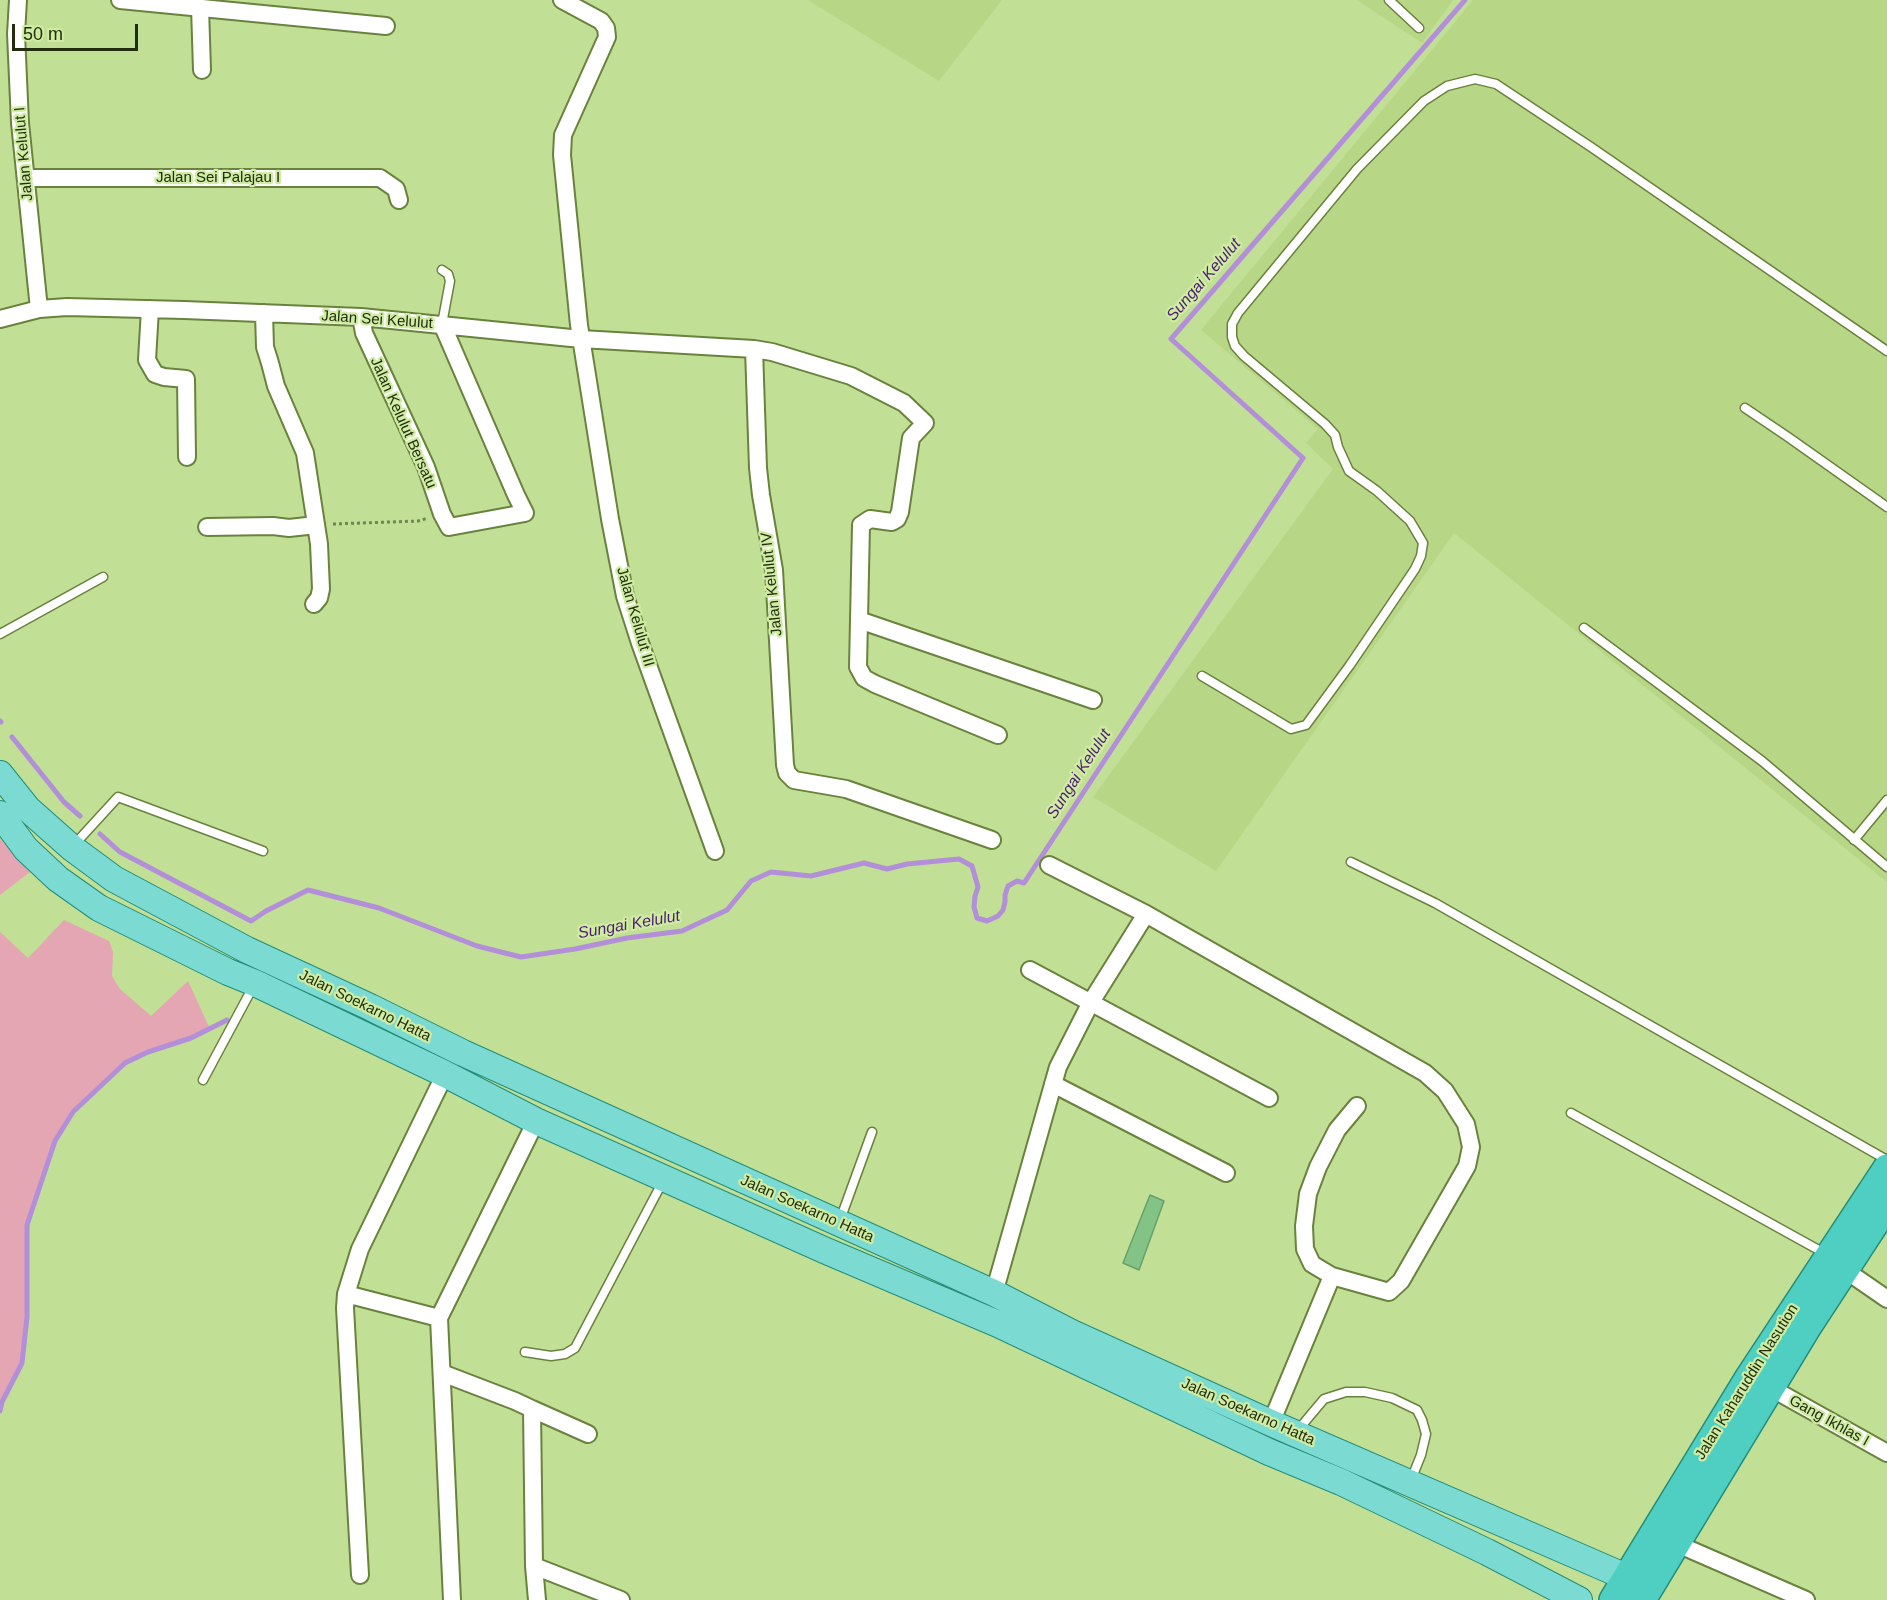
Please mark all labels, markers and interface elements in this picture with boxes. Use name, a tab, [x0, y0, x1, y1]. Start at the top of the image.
scale bar	[15, 12, 141, 50]
text: 50 m	[23, 24, 63, 44]
street label: Jalan Kelulut I	[11, 106, 37, 202]
street label: Jalan Sei Palajau I	[156, 169, 280, 187]
water label: Sungai Kelulut	[1163, 235, 1245, 325]
street label: Jalan Sei Kelulut	[321, 307, 433, 333]
street label: Jalan Kelulut Bersatu	[366, 355, 440, 491]
street label: Jalan Kelulut IV	[758, 531, 786, 637]
street label: Jalan Kelulut III	[612, 565, 658, 669]
water label: Sungai Kelulut	[1043, 726, 1115, 822]
water label: Sungai Kelulut	[577, 907, 681, 943]
street label: Jalan Soekarno Hatta	[296, 966, 434, 1046]
street label: Jalan Soekarno Hatta	[737, 1171, 877, 1247]
street label: Jalan Kaharuddin Nasution	[1692, 1301, 1802, 1463]
street label: Jalan Soekarno Hatta	[1178, 1374, 1318, 1450]
street label: Gang Ikhlas I	[1786, 1392, 1872, 1450]

